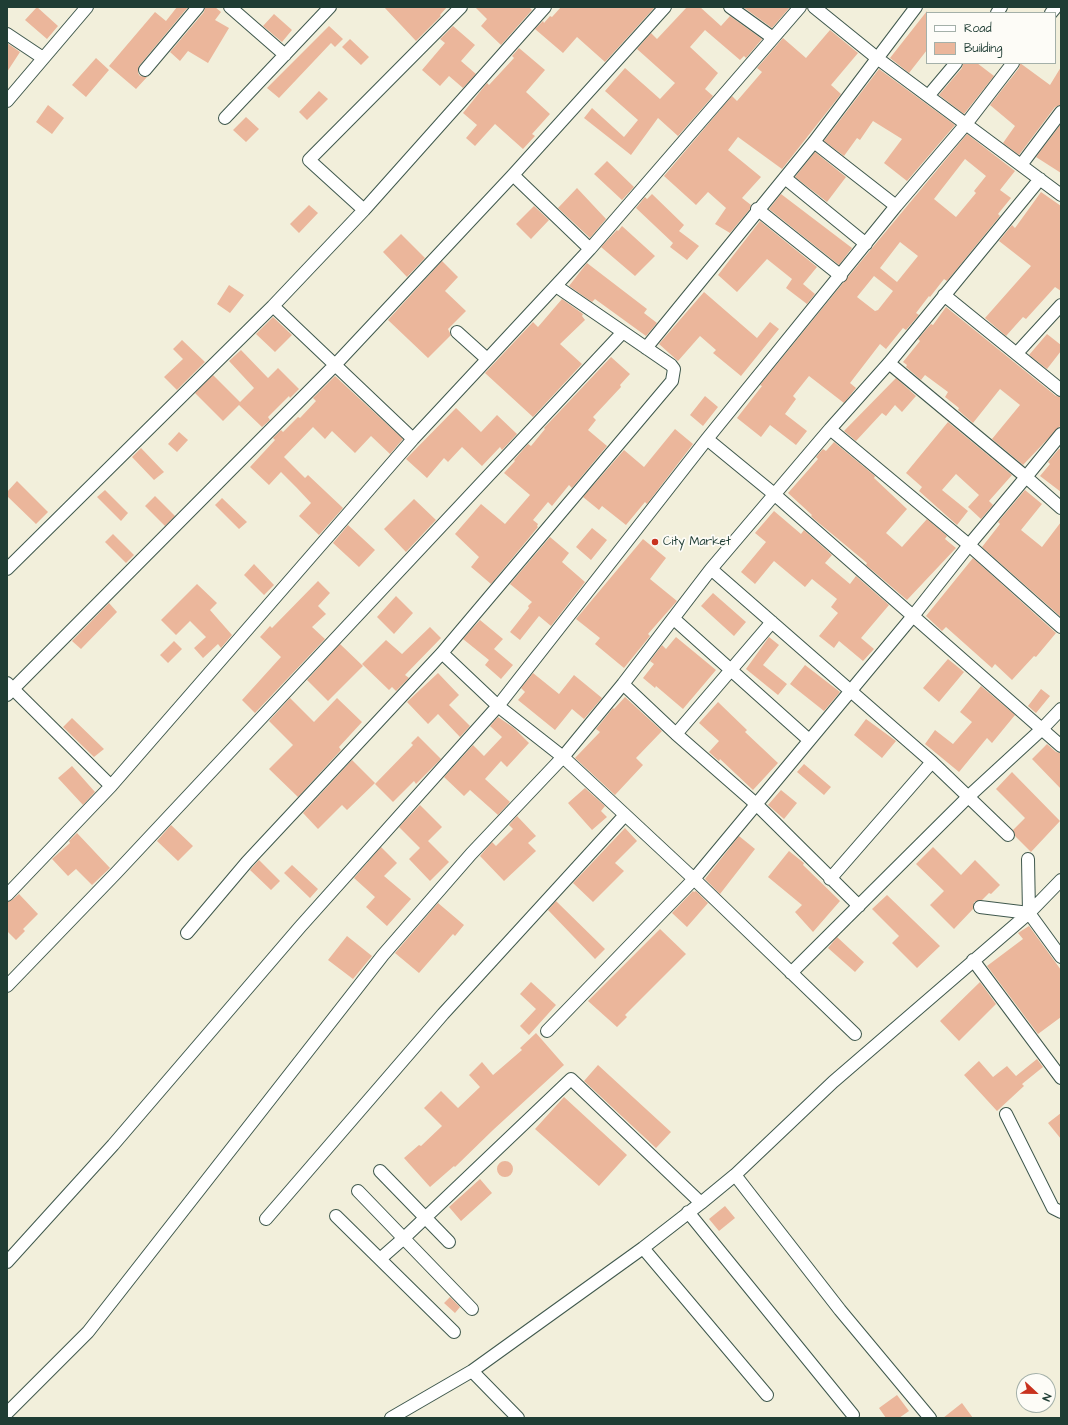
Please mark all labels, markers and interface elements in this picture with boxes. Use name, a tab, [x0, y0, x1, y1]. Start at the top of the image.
legend	[926, 12, 1056, 64]
text: Road	[964, 20, 992, 37]
text: Building	[964, 40, 1002, 57]
place label: City Market	[663, 535, 731, 549]
marker: City Market	[650, 537, 660, 547]
north arrow	[1016, 1373, 1056, 1413]
text: N	[1038, 1391, 1055, 1403]

